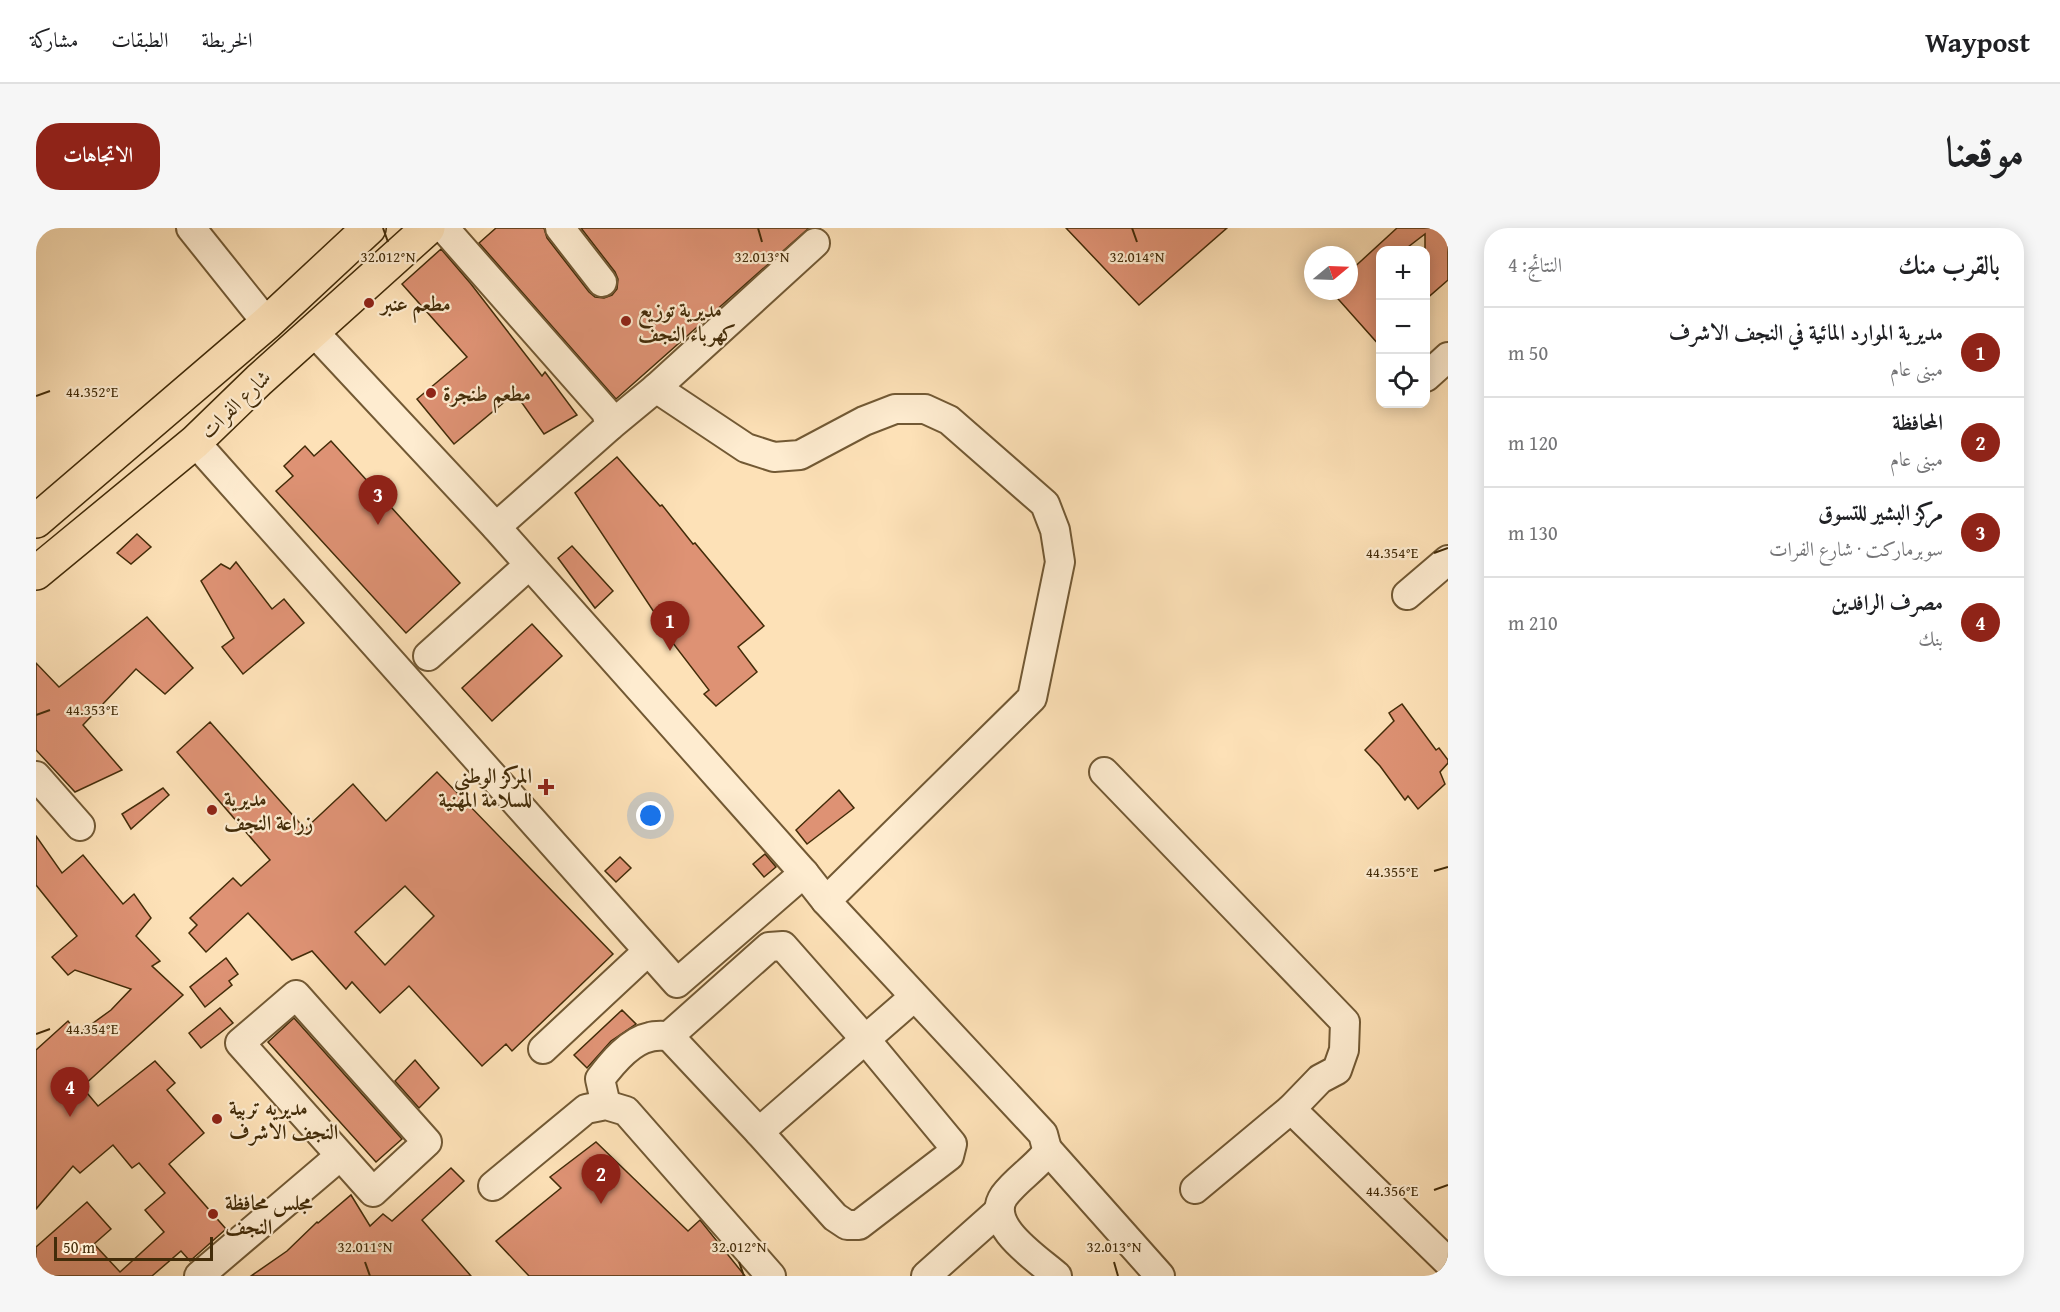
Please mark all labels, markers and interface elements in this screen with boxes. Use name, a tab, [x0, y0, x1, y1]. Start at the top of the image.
text: Waypost	[1925, 21, 2030, 62]
text: مشاركة	[30, 24, 78, 55]
text: الطبقات	[111, 24, 168, 55]
text: الخريطة	[201, 24, 253, 55]
text: موقعنا	[1946, 120, 2024, 181]
button: الاتجاهات	[36, 123, 160, 190]
text: بالقرب منك	[1898, 245, 2000, 284]
text: 32.012°N	[361, 246, 416, 267]
text: 32.013°N	[735, 246, 790, 267]
text: 32.014°N	[1110, 246, 1165, 267]
north arrow	[1304, 246, 1358, 300]
map controls	[1376, 246, 1430, 408]
button: +	[1376, 246, 1430, 300]
text: النتائج: 4	[1508, 250, 1562, 279]
place label: مطعم عنبر	[379, 288, 451, 323]
place label: مديرية توزيع كهرباء النجف	[638, 294, 736, 349]
marker: مطعم عنبر	[362, 296, 376, 310]
button: −	[1376, 300, 1430, 354]
marker: مديرية توزيع كهرباء النجف	[619, 314, 633, 328]
text: مديرية الموارد المائية في النجف الاشرف	[1669, 316, 1943, 348]
text: 50 m	[1508, 338, 1548, 367]
text: 1	[1975, 338, 1986, 367]
button: locate	[1376, 354, 1430, 408]
text: مبنى عام	[1890, 354, 1943, 383]
street label: شارع الفرات	[192, 362, 280, 448]
place label: مطعم طنجرة	[443, 378, 531, 413]
text: 44.352°E	[66, 381, 119, 402]
marker: مطعم طنجرة	[424, 386, 438, 400]
text: المحافظة	[1892, 406, 1943, 438]
text: 120 m	[1508, 428, 1558, 457]
text: 2	[1975, 428, 1986, 457]
text: مبنى عام	[1890, 444, 1943, 473]
pin: 3	[358, 476, 398, 525]
text: مركز البشير للتسوق	[1818, 496, 1943, 528]
text: 130 m	[1508, 518, 1558, 547]
text: 3	[1975, 518, 1986, 547]
text: سوبرماركت · شارع الفرات	[1769, 534, 1943, 563]
text: 44.354°E	[1366, 542, 1419, 563]
text: مصرف الرافدين	[1831, 586, 1943, 618]
pin: 1	[650, 602, 690, 651]
text: 210 m	[1508, 608, 1558, 637]
text: 4	[1975, 608, 1986, 637]
text: بنك	[1918, 624, 1943, 653]
text: 44.353°E	[66, 699, 119, 720]
place label: المركز الوطني للسلامة المهنية	[439, 760, 532, 815]
marker: المركز الوطني للسلامة المهنية	[537, 778, 555, 796]
place label: مديرية زراعة النجف	[224, 783, 313, 838]
your location	[636, 801, 665, 830]
marker: مديرية زراعة النجف	[205, 803, 219, 817]
text: 44.355°E	[1366, 861, 1419, 882]
text: 44.354°E	[66, 1018, 119, 1039]
pin: 4	[51, 1068, 90, 1117]
place label: مديريه تربية النجف الاشرف	[229, 1092, 338, 1147]
marker: مديريه تربية النجف الاشرف	[210, 1112, 224, 1126]
pin: 2	[582, 1154, 620, 1204]
text: 44.356°E	[1366, 1180, 1419, 1201]
place label: مجلس محافظة النجف	[225, 1187, 314, 1242]
marker: مجلس محافظة النجف	[206, 1207, 220, 1221]
scale bar	[54, 1234, 213, 1262]
text: 50 m	[63, 1235, 95, 1259]
text: 32.011°N	[338, 1236, 393, 1257]
text: 32.012°N	[712, 1236, 767, 1257]
text: 32.013°N	[1087, 1236, 1142, 1257]

